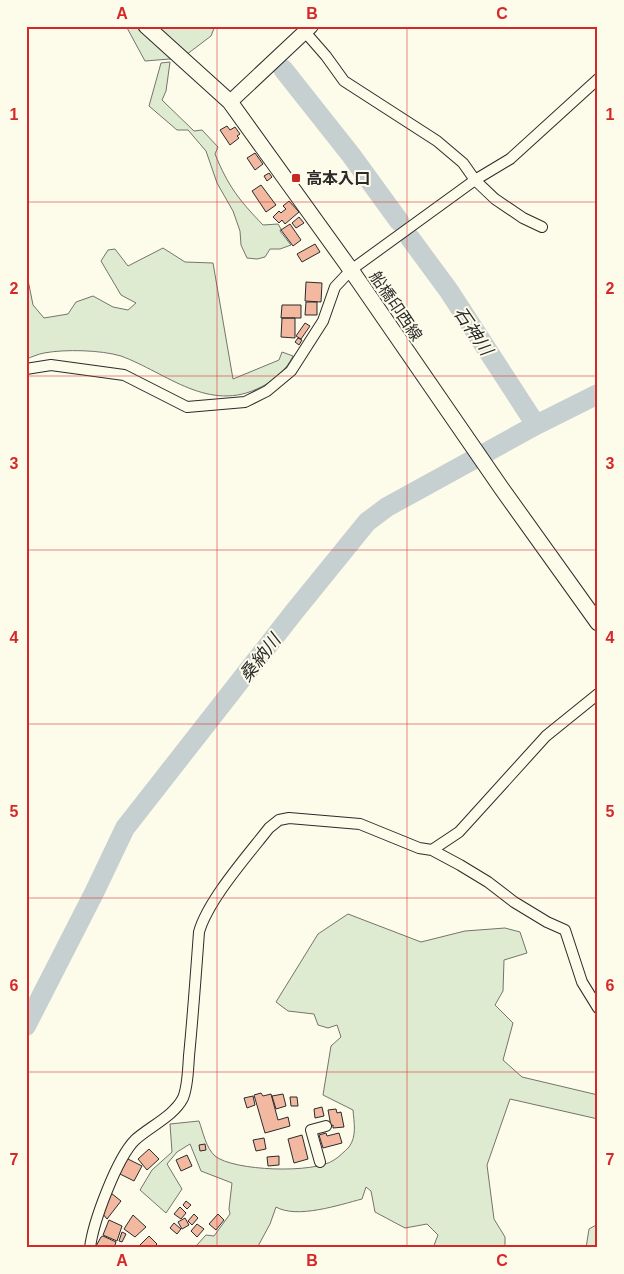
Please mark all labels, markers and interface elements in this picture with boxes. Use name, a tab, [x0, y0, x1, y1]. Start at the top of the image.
text: A	[116, 5, 128, 22]
text: B	[306, 5, 318, 22]
text: C	[496, 5, 508, 22]
text: 1	[10, 106, 19, 123]
text: 1	[606, 106, 615, 123]
place label: 高本入口	[306, 170, 370, 187]
marker: 高本入口	[290, 172, 302, 184]
street label: 船橋印西線	[367, 268, 425, 344]
text: 2	[10, 280, 19, 297]
text: 2	[606, 280, 615, 297]
water label: 石神川	[450, 303, 498, 361]
text: 3	[10, 455, 19, 472]
text: 3	[606, 455, 615, 472]
text: 4	[10, 629, 19, 646]
water label: 桑納川	[235, 629, 286, 685]
text: 4	[606, 629, 615, 646]
text: 5	[10, 803, 19, 820]
text: 5	[606, 803, 615, 820]
text: 6	[10, 977, 19, 994]
text: 6	[606, 977, 615, 994]
text: 7	[10, 1151, 19, 1168]
text: 7	[606, 1151, 615, 1168]
text: A	[116, 1252, 128, 1269]
text: B	[306, 1252, 318, 1269]
text: C	[496, 1252, 508, 1269]

